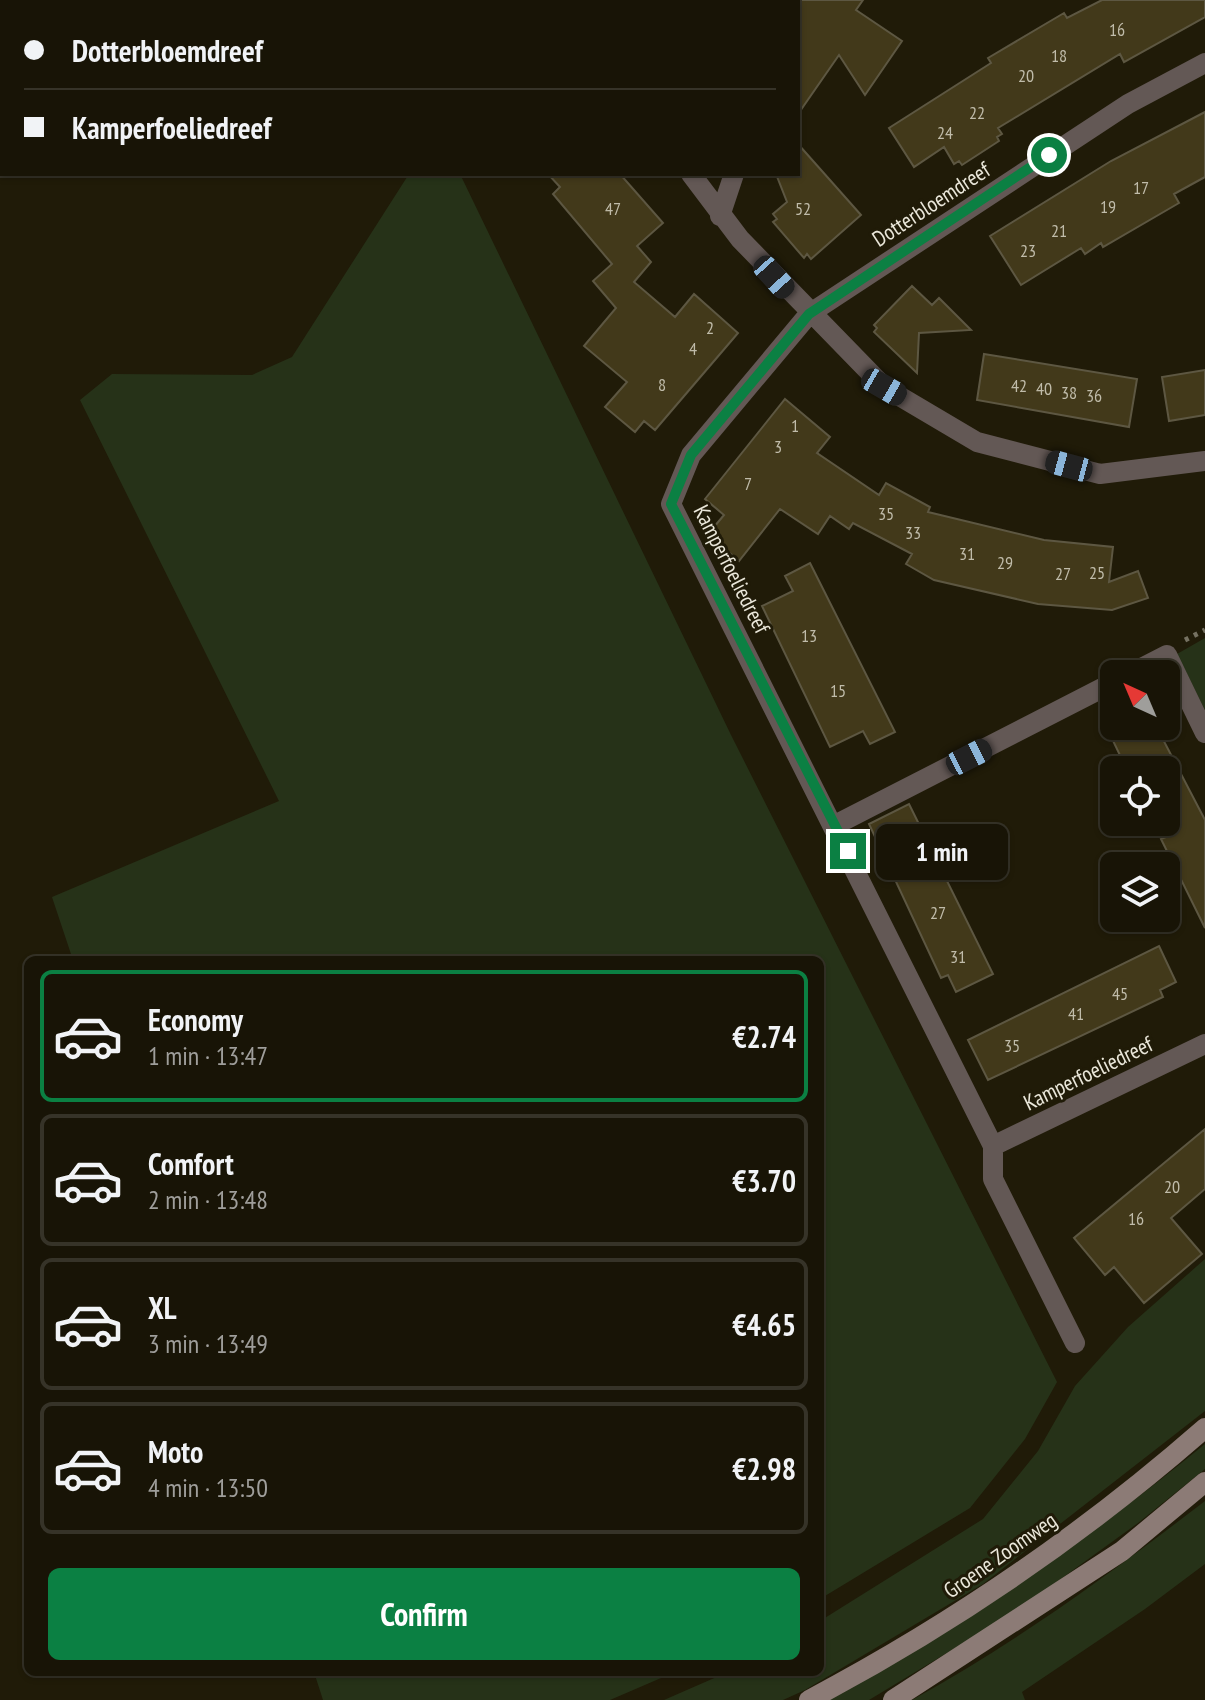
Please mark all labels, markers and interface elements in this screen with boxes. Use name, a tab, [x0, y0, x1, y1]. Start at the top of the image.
house number: 16	[1109, 18, 1125, 41]
text: Dotterbloemdreef	[72, 31, 263, 70]
house number: 18	[1051, 44, 1067, 67]
house number: 20	[1018, 64, 1034, 87]
house number: 22	[969, 101, 985, 124]
text: Kamperfoeliedreef	[72, 108, 271, 147]
house number: 24	[937, 121, 953, 144]
route start	[1031, 137, 1067, 173]
street label: Dotterbloemdreef	[867, 155, 996, 252]
house number: 17	[1133, 176, 1149, 199]
house number: 19	[1100, 195, 1116, 218]
house number: 47	[605, 197, 621, 220]
house number: 52	[795, 197, 811, 220]
house number: 21	[1051, 219, 1067, 242]
house number: 23	[1020, 239, 1036, 262]
car	[749, 251, 799, 303]
house number: 2	[706, 316, 714, 339]
house number: 4	[689, 337, 697, 360]
car	[857, 365, 911, 409]
house number: 8	[658, 373, 666, 396]
house number: 42	[1011, 374, 1027, 397]
house number: 40	[1036, 377, 1052, 400]
house number: 38	[1061, 381, 1077, 404]
house number: 36	[1086, 384, 1102, 407]
house number: 1	[791, 414, 799, 437]
house number: 3	[774, 435, 782, 458]
car	[1043, 448, 1095, 484]
house number: 7	[744, 472, 752, 495]
street label: Kamperfoeliedreef	[688, 500, 777, 639]
house number: 35	[878, 502, 894, 525]
house number: 33	[905, 521, 921, 544]
house number: 31	[959, 542, 975, 565]
house number: 29	[997, 551, 1013, 574]
house number: 25	[1089, 561, 1105, 584]
house number: 27	[1055, 562, 1071, 585]
house number: 13	[801, 624, 817, 647]
north arrow	[1100, 660, 1180, 740]
map controls	[1100, 660, 1180, 932]
house number: 15	[830, 679, 846, 702]
car	[942, 735, 996, 779]
button: locate	[1100, 756, 1180, 836]
callout: 1 min	[876, 823, 1008, 879]
route end	[830, 833, 866, 869]
text: 1 min	[916, 835, 968, 868]
button: layers	[1100, 852, 1180, 932]
house number: 27	[930, 901, 946, 924]
house number: 31	[950, 945, 966, 968]
house number: 45	[1112, 982, 1128, 1005]
icon: car	[52, 1000, 124, 1072]
text: Economy	[148, 1000, 243, 1039]
house number: 41	[1068, 1002, 1084, 1025]
text: €2.74	[732, 1017, 796, 1056]
street label: Kamperfoeliedreef	[1019, 1029, 1158, 1116]
house number: 35	[1004, 1034, 1020, 1057]
text: 1 min · 13:47	[148, 1039, 268, 1072]
icon: car	[52, 1144, 124, 1216]
text: Comfort	[148, 1144, 234, 1183]
text: €3.70	[732, 1161, 796, 1200]
house number: 20	[1164, 1175, 1180, 1198]
text: 2 min · 13:48	[148, 1183, 268, 1216]
house number: 16	[1128, 1207, 1144, 1230]
icon: car	[52, 1288, 124, 1360]
text: XL	[148, 1288, 177, 1327]
text: €4.65	[732, 1305, 796, 1344]
text: 3 min · 13:49	[148, 1327, 268, 1360]
icon: car	[52, 1432, 124, 1504]
text: Moto	[148, 1432, 203, 1471]
text: €2.98	[732, 1449, 796, 1488]
text: 4 min · 13:50	[148, 1471, 268, 1504]
street label: Groene Zoomweg	[938, 1506, 1062, 1604]
button: Confirm	[48, 1568, 800, 1660]

